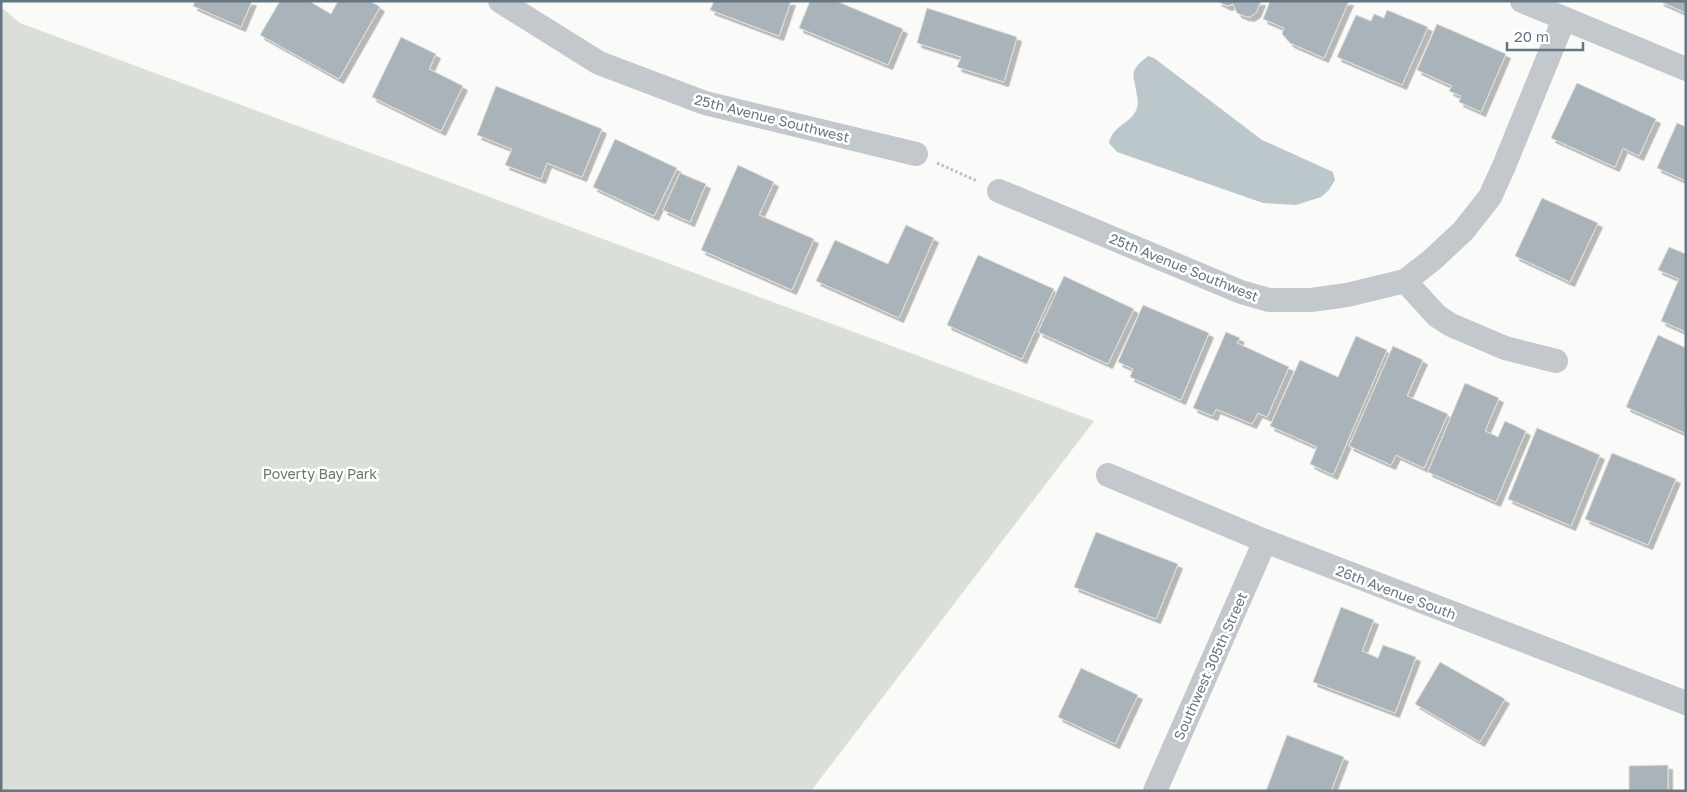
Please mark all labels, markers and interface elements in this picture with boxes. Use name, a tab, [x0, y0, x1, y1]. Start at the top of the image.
scale bar	[1507, 20, 1583, 52]
text: 20 m	[1514, 27, 1549, 45]
street label: 25th Avenue Southwest	[693, 91, 851, 145]
street label: 25th Avenue Southwest	[1107, 229, 1261, 305]
park label: Poverty Bay Park	[263, 465, 377, 482]
street label: 26th Avenue South	[1334, 561, 1458, 623]
street label: Southwest 305th Street	[1170, 590, 1250, 742]

